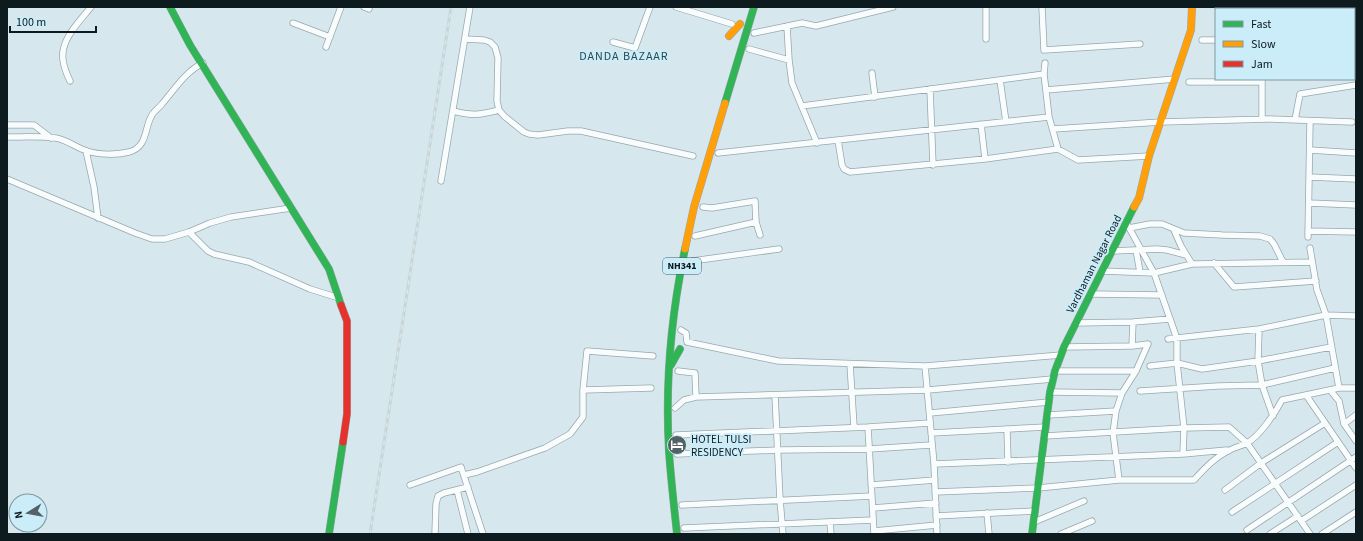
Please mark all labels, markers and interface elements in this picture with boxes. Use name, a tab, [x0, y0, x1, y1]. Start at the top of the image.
scale bar	[10, 8, 96, 34]
legend	[1215, 8, 1355, 80]
text: 100 m	[16, 14, 46, 31]
text: Fast	[1251, 16, 1271, 33]
text: Slow	[1251, 36, 1276, 53]
district label: DANDA BAZAAR	[579, 48, 669, 65]
text: Jam	[1251, 56, 1273, 73]
street label: Vardhaman Nagar Road	[1063, 212, 1125, 316]
road number: NH341	[663, 258, 701, 274]
place label: HOTEL TULSI RESIDENCY	[691, 432, 751, 460]
hotel icon: HOTEL TULSI RESIDENCY	[666, 434, 688, 456]
north arrow	[8, 493, 48, 533]
text: N	[11, 510, 27, 520]

